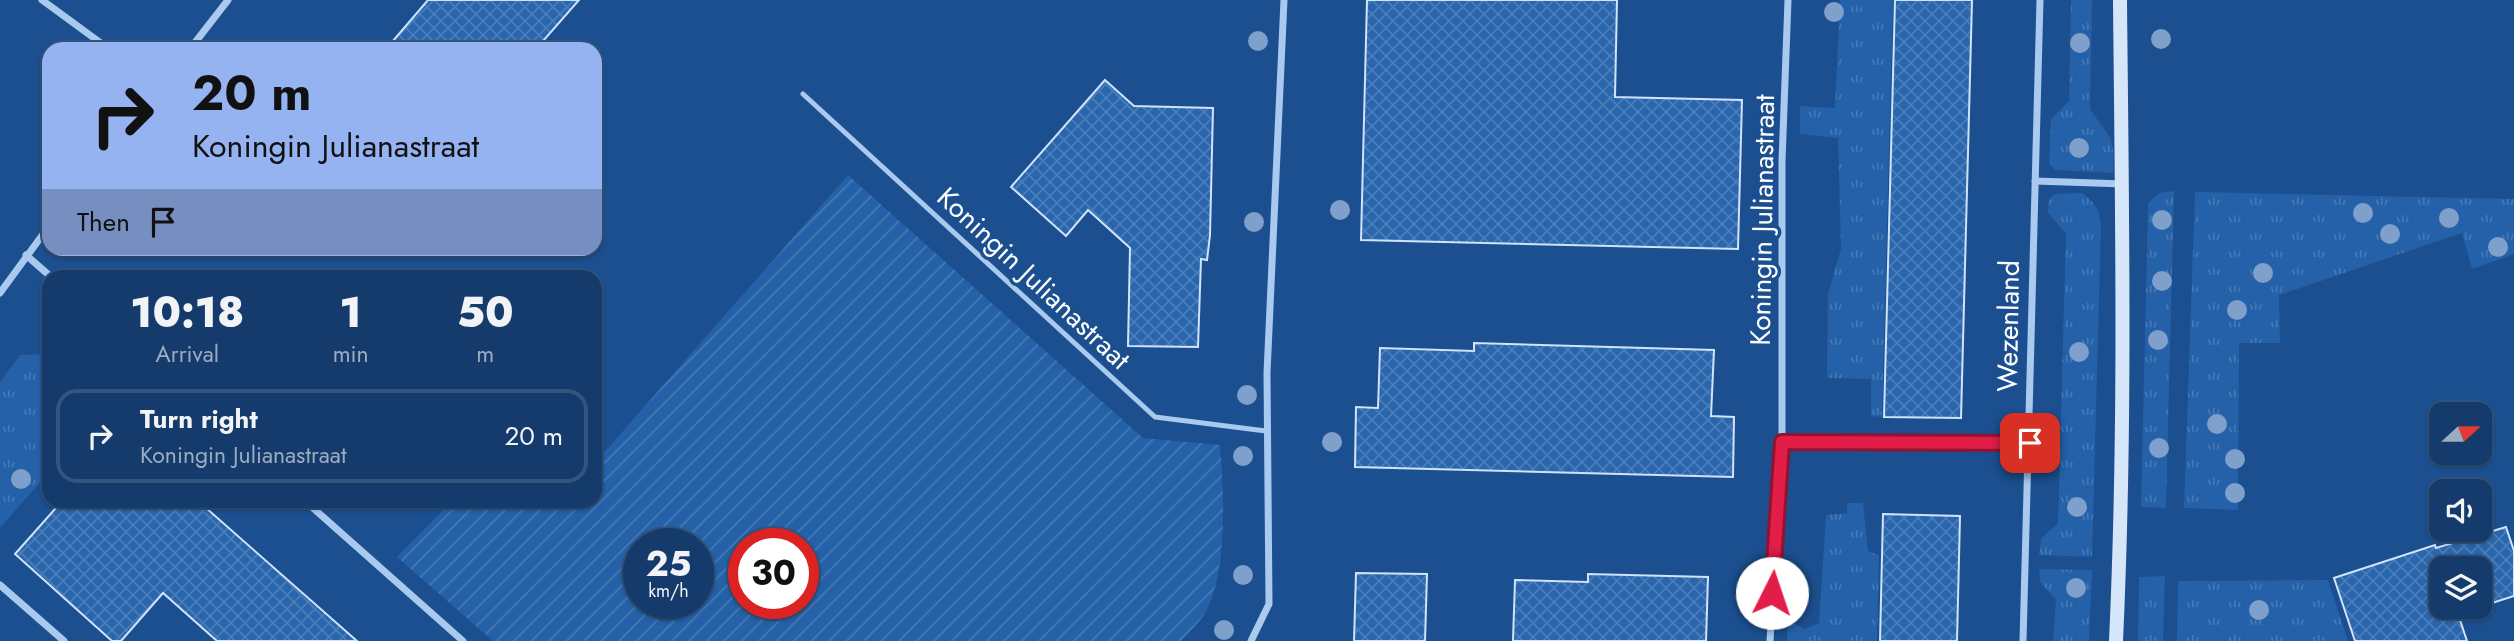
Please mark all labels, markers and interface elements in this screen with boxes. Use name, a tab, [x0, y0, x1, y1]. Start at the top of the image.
text: 20 m	[192, 58, 311, 128]
icon: right	[77, 70, 168, 161]
street label: Koningin Julianastraat	[1740, 94, 1785, 346]
text: Koningin Julianastraat	[192, 123, 479, 169]
street label: Koningin Julianastraat	[928, 178, 1140, 379]
text: Then	[77, 203, 130, 241]
icon: arrive	[144, 203, 182, 241]
street label: Wezenland	[1987, 260, 2030, 392]
text: 10:18	[130, 282, 244, 343]
text: 1	[340, 282, 362, 343]
text: 50	[457, 282, 514, 343]
text: Arrival	[156, 337, 219, 371]
text: min	[333, 337, 369, 371]
text: m	[476, 337, 494, 371]
text: Turn right	[140, 400, 258, 438]
north arrow	[2429, 402, 2492, 466]
map controls	[2429, 402, 2492, 619]
pin	[2000, 413, 2060, 473]
icon: right	[81, 417, 119, 455]
text: 20 m	[505, 417, 563, 455]
icon: arrive	[2011, 424, 2049, 462]
text: Koningin Julianastraat	[140, 438, 346, 472]
button: sound	[2429, 479, 2492, 542]
speed limit sign: 30	[728, 528, 819, 619]
text: 25	[646, 539, 691, 589]
position arrow	[1735, 556, 1809, 630]
button: layers	[2429, 556, 2492, 619]
text: km/h	[648, 578, 689, 604]

